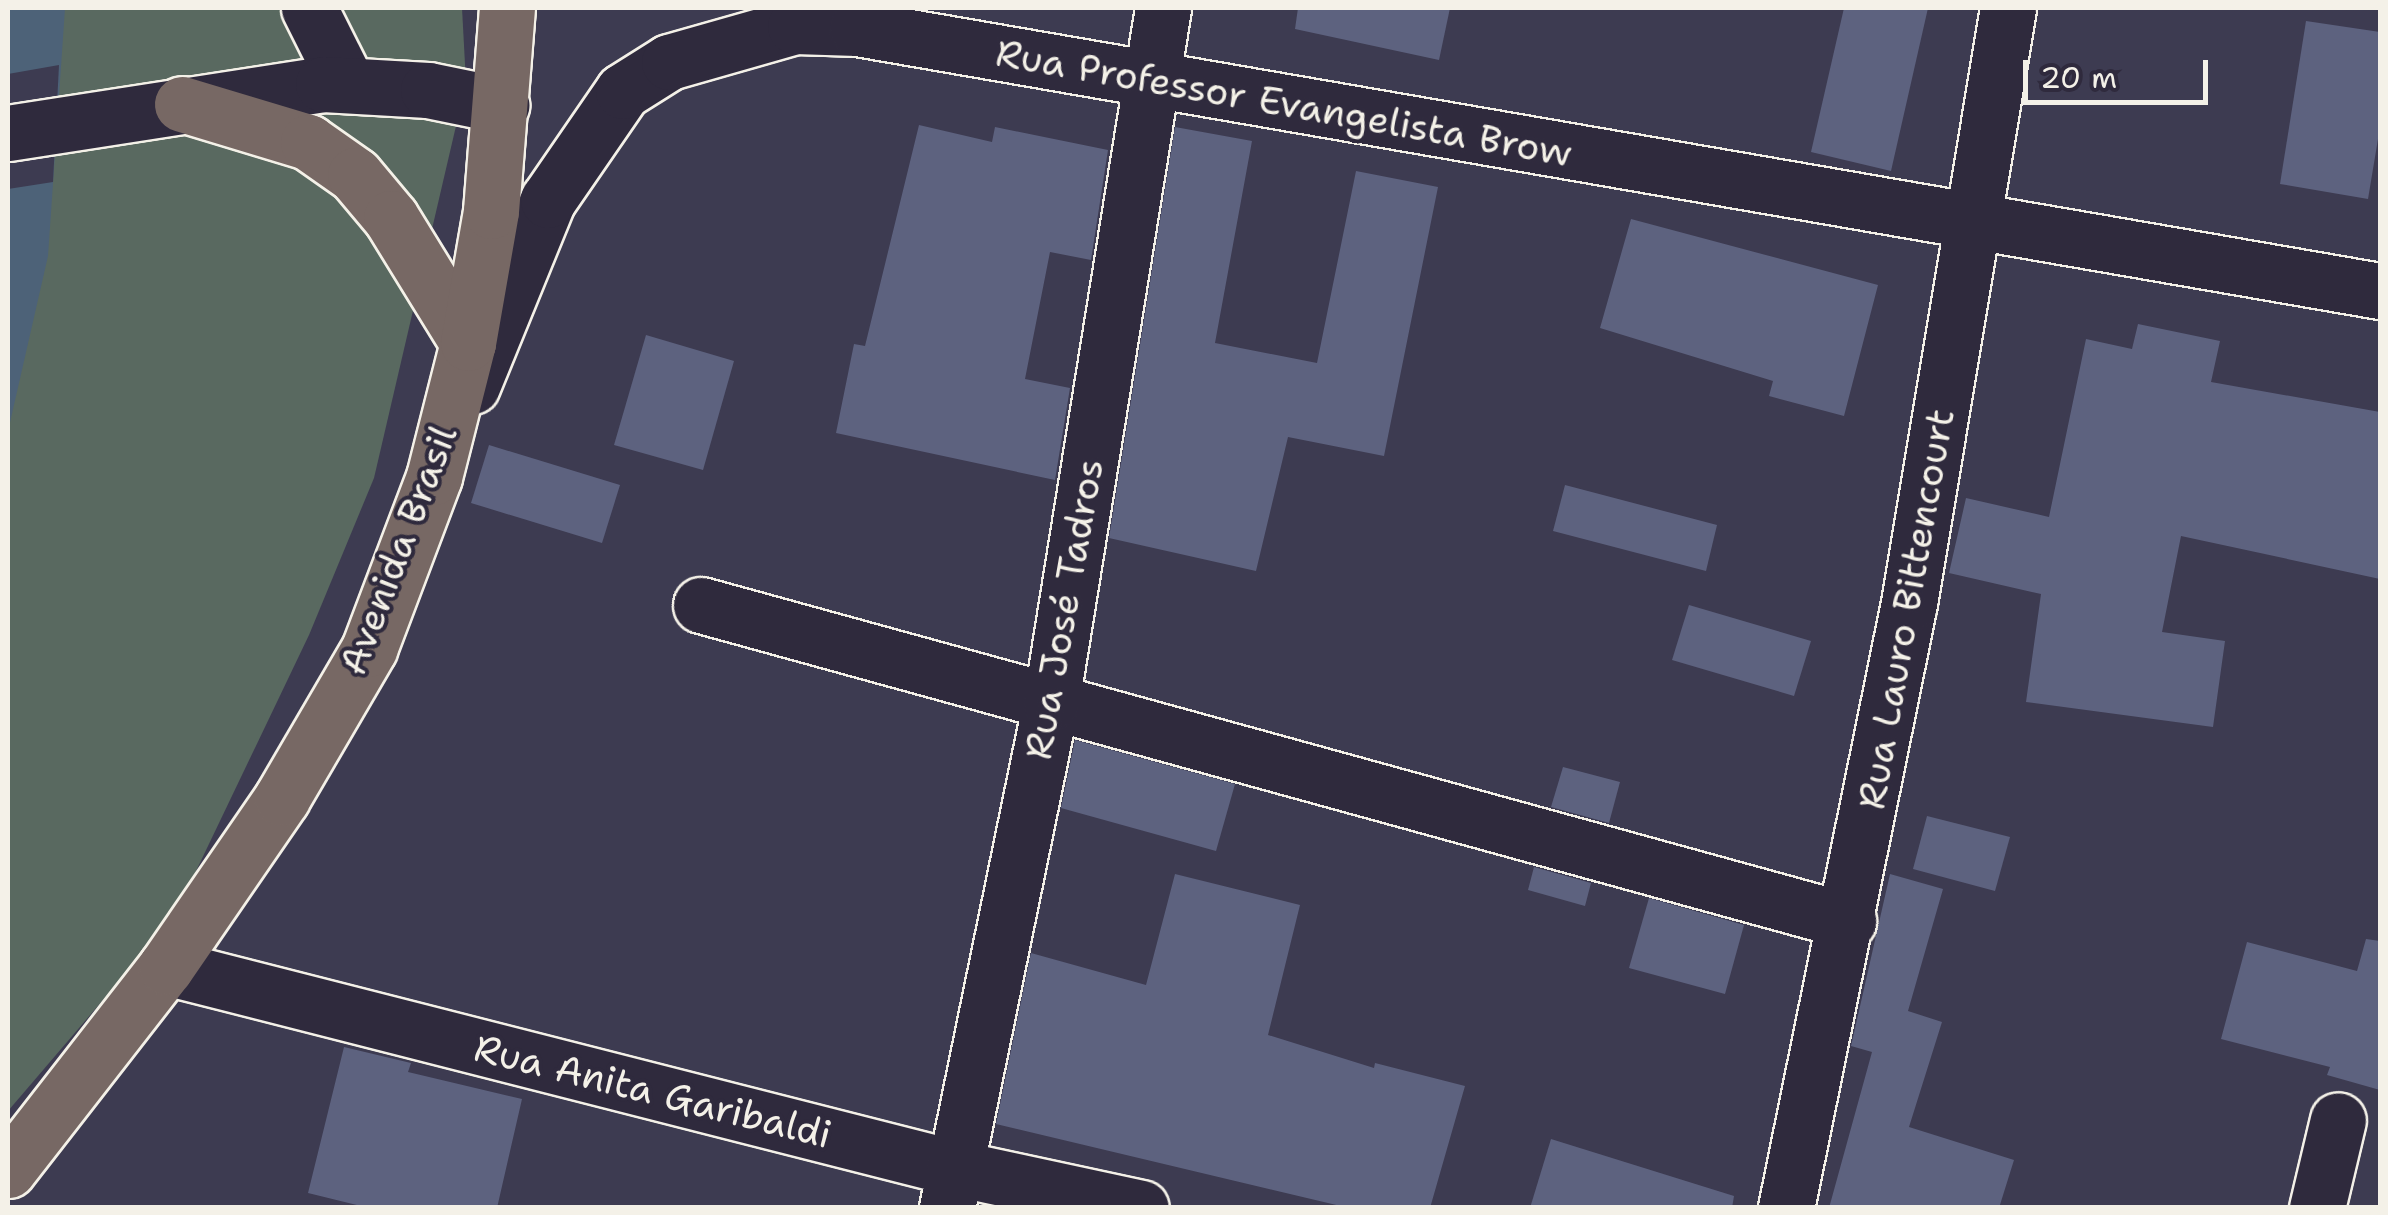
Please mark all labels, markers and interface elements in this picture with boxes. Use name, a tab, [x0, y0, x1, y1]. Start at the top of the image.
street label: Rua Professor Evangelista Brow	[992, 30, 1576, 176]
scale bar	[2028, 40, 2213, 102]
text: 20 m	[2040, 57, 2117, 98]
street label: Rua Lauro Bittencourt	[1848, 405, 1964, 813]
street label: Avenida Brasil	[330, 419, 466, 681]
street label: Rua José Tadros	[1015, 455, 1113, 763]
street label: Rua Anita Garibaldi	[470, 1025, 836, 1157]

